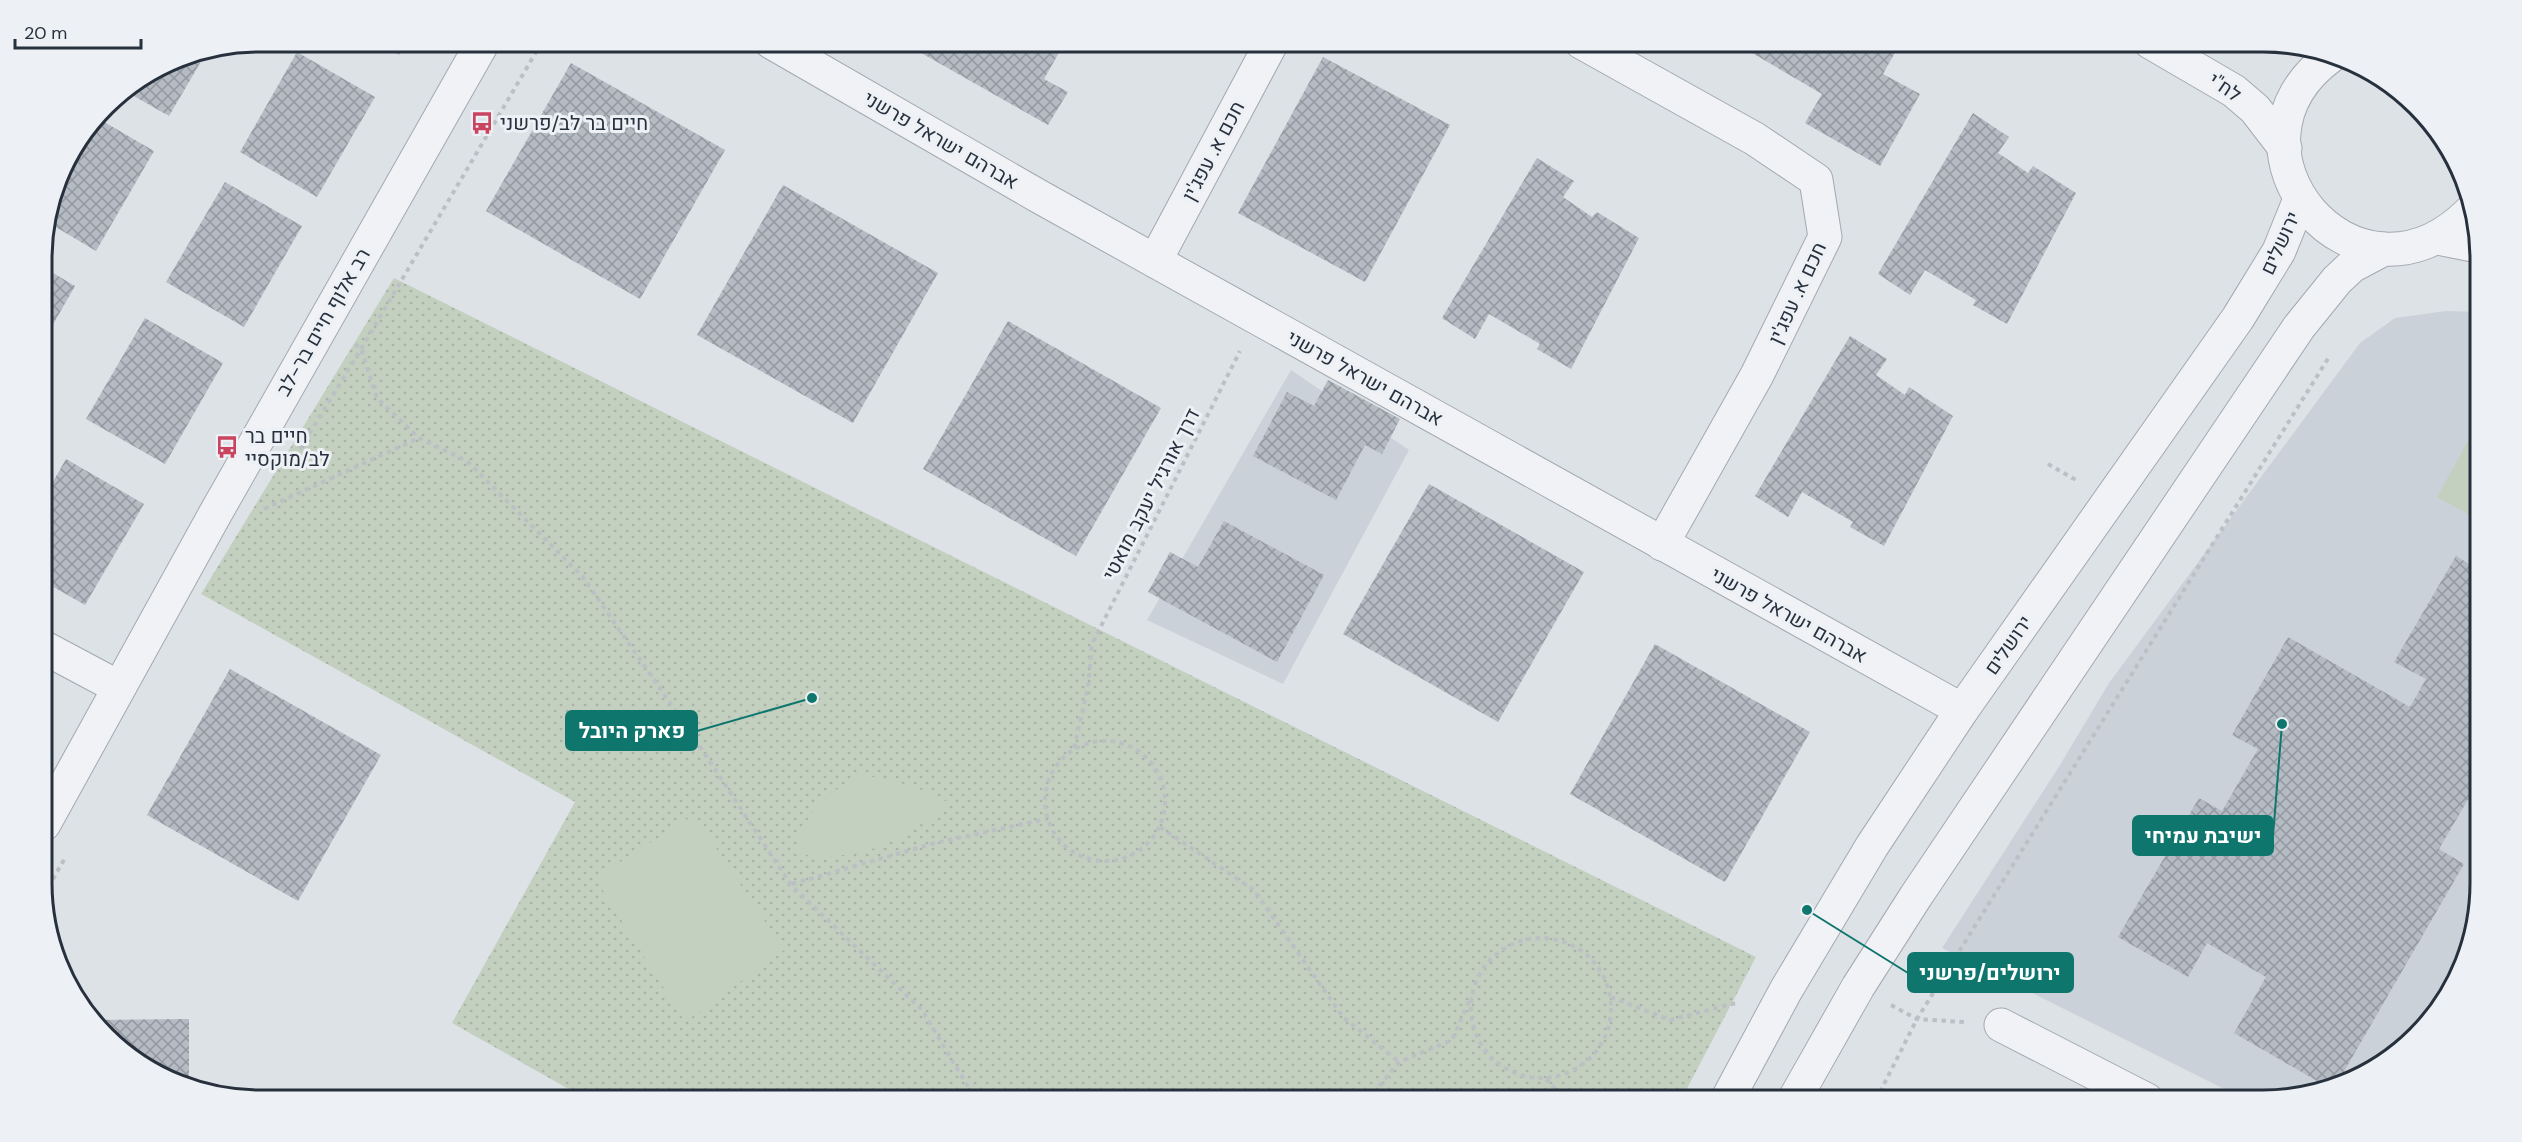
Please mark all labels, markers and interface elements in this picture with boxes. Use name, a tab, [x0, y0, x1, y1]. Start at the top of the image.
scale bar	[15, 12, 141, 50]
text: 20 m	[24, 21, 67, 45]
street label: לח"י	[2204, 67, 2246, 107]
street label: אברהם ישראל פרשני	[859, 85, 1023, 195]
street label: חכם א. עפג'ין	[1176, 96, 1250, 206]
bus stop icon: חיים בר לב/פרשני	[469, 110, 495, 136]
place label: חיים בר לב/פרשני	[500, 110, 648, 136]
street label: ירושלים	[2254, 207, 2306, 279]
street label: חכם א. עפג'ין	[1762, 238, 1832, 348]
street label: רב אלוף חיים בר-לב	[270, 244, 376, 400]
street label: אברהם ישראל פרשני	[1282, 324, 1448, 432]
street label: דרך אורגיל יעקב מואטי	[1097, 404, 1205, 584]
place label: חיים בר לב/מוקסיי	[245, 423, 329, 472]
bus stop icon: חיים בר לב/מוקסיי	[214, 434, 240, 460]
street label: אברהם ישראל פרשני	[1706, 561, 1872, 669]
street label: ירושלים	[1978, 610, 2038, 680]
callout: פארק היובל	[566, 711, 697, 750]
text: פארק היובל	[579, 717, 685, 745]
callout: ישיבת עמיחי	[2133, 816, 2273, 855]
text: ישיבת עמיחי	[2145, 822, 2261, 850]
callout: ירושלים/פרשני	[1908, 953, 2073, 992]
text: ירושלים/פרשני	[1919, 959, 2061, 987]

